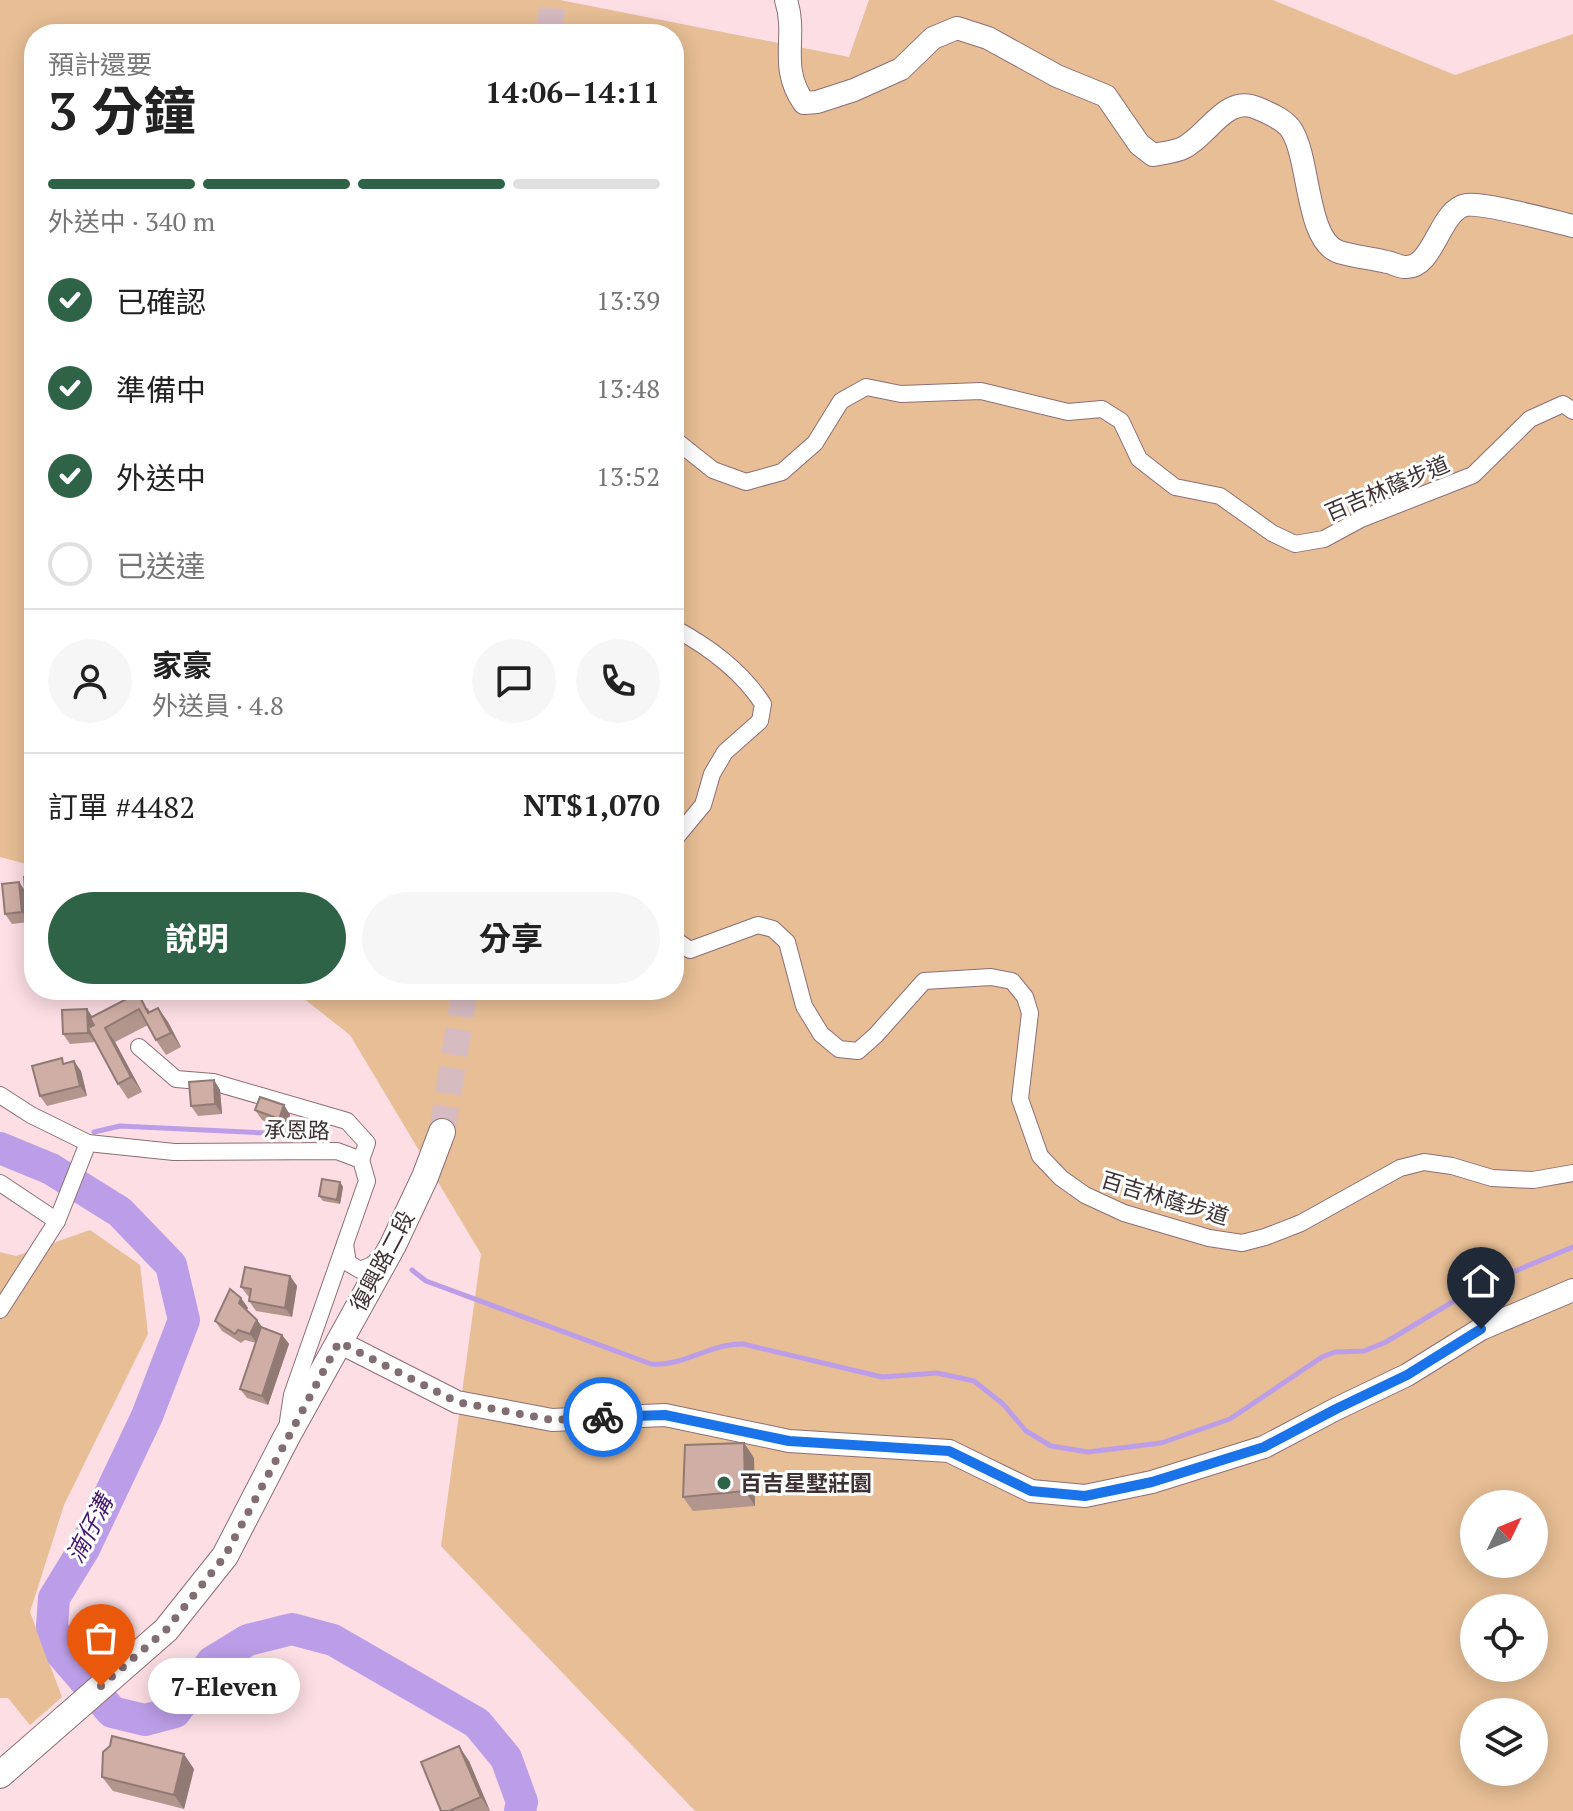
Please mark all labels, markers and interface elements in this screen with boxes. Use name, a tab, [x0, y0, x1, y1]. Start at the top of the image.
text: 預計還要	[48, 47, 152, 81]
text: 14:06–14:11	[485, 72, 660, 112]
text: 3 分鐘	[48, 76, 195, 145]
text: 外送中 · 340 m	[48, 204, 215, 238]
icon: check	[48, 278, 92, 322]
text: 已確認	[116, 282, 206, 322]
text: 13:39	[596, 283, 660, 317]
icon: check	[48, 366, 92, 410]
text: 準備中	[116, 370, 206, 410]
text: 13:48	[596, 371, 660, 405]
street label: 百吉林蔭步道	[1320, 448, 1453, 527]
icon: check	[48, 454, 92, 498]
text: 外送中	[116, 458, 206, 498]
text: 13:52	[596, 459, 660, 493]
text: 已送達	[116, 546, 206, 586]
button: person	[48, 639, 132, 723]
button: chat	[472, 639, 556, 723]
button: phone	[576, 639, 660, 723]
text: 家豪	[152, 645, 212, 685]
text: 外送員 · 4.8	[152, 688, 284, 722]
text: NT$1,070	[523, 785, 660, 825]
text: 訂單 #4482	[48, 787, 195, 827]
button: 說明	[48, 892, 346, 984]
button: 分享	[362, 892, 660, 984]
street label: 承恩路	[264, 1114, 330, 1145]
street label: 百吉林蔭步道	[1098, 1164, 1233, 1231]
street label: 復興路二段	[343, 1205, 420, 1316]
pin	[1447, 1247, 1515, 1329]
icon: home	[1459, 1259, 1503, 1303]
courier	[563, 1377, 643, 1457]
icon: bike	[581, 1395, 625, 1439]
place label: 百吉星墅莊園	[740, 1468, 872, 1497]
marker: 百吉星墅莊園	[715, 1474, 733, 1492]
water label: 湳仔溝	[59, 1487, 121, 1568]
north arrow	[1460, 1490, 1548, 1578]
map controls	[1460, 1490, 1548, 1786]
button: locate	[1460, 1594, 1548, 1682]
pin	[67, 1604, 135, 1686]
icon: bag	[79, 1616, 123, 1660]
callout: 7-Eleven	[149, 1658, 301, 1714]
text: 7-Eleven	[171, 1669, 277, 1703]
button: layers	[1460, 1698, 1548, 1786]

